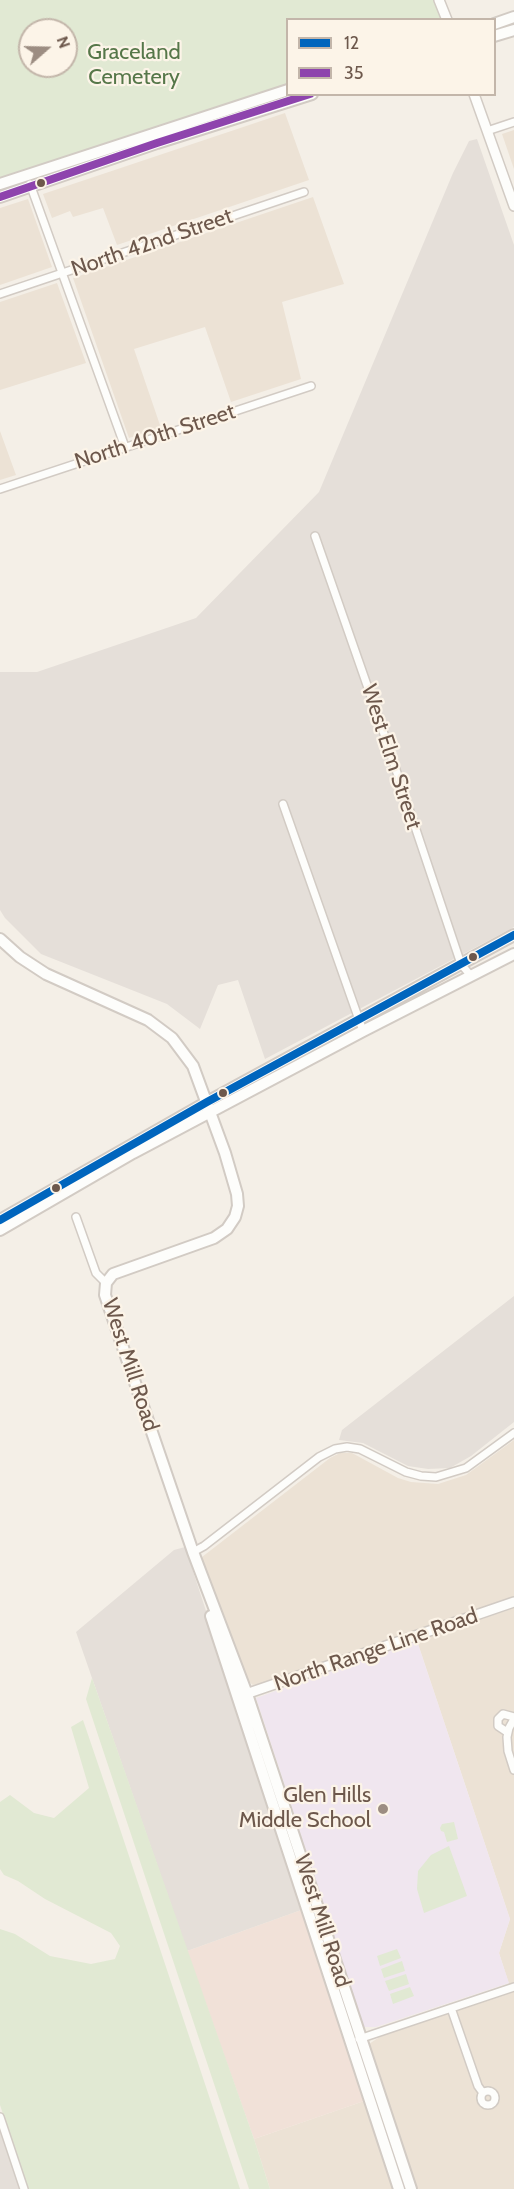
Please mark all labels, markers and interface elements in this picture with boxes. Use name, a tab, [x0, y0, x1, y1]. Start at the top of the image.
north arrow	[18, 18, 78, 78]
legend	[286, 18, 496, 96]
text: 12	[344, 32, 359, 54]
text: N	[53, 34, 74, 51]
park label: Graceland Cemetery	[87, 40, 181, 92]
text: 35	[344, 62, 363, 84]
unlabelled marker	[35, 177, 47, 189]
street label: North 42nd Street	[68, 203, 236, 283]
street label: North 40th Street	[71, 399, 239, 475]
street label: West Elm Street	[355, 681, 427, 833]
unlabelled marker	[467, 951, 479, 963]
unlabelled marker	[217, 1087, 229, 1099]
unlabelled marker	[50, 1182, 62, 1194]
street label: West Mill Road	[96, 1295, 164, 1435]
street label: North Range Line Road	[271, 1603, 481, 1697]
place label: Glen Hills Middle School	[239, 1783, 371, 1834]
marker: Glen Hills Middle School	[376, 1802, 390, 1816]
street label: West Mill Road	[288, 1851, 356, 1991]

